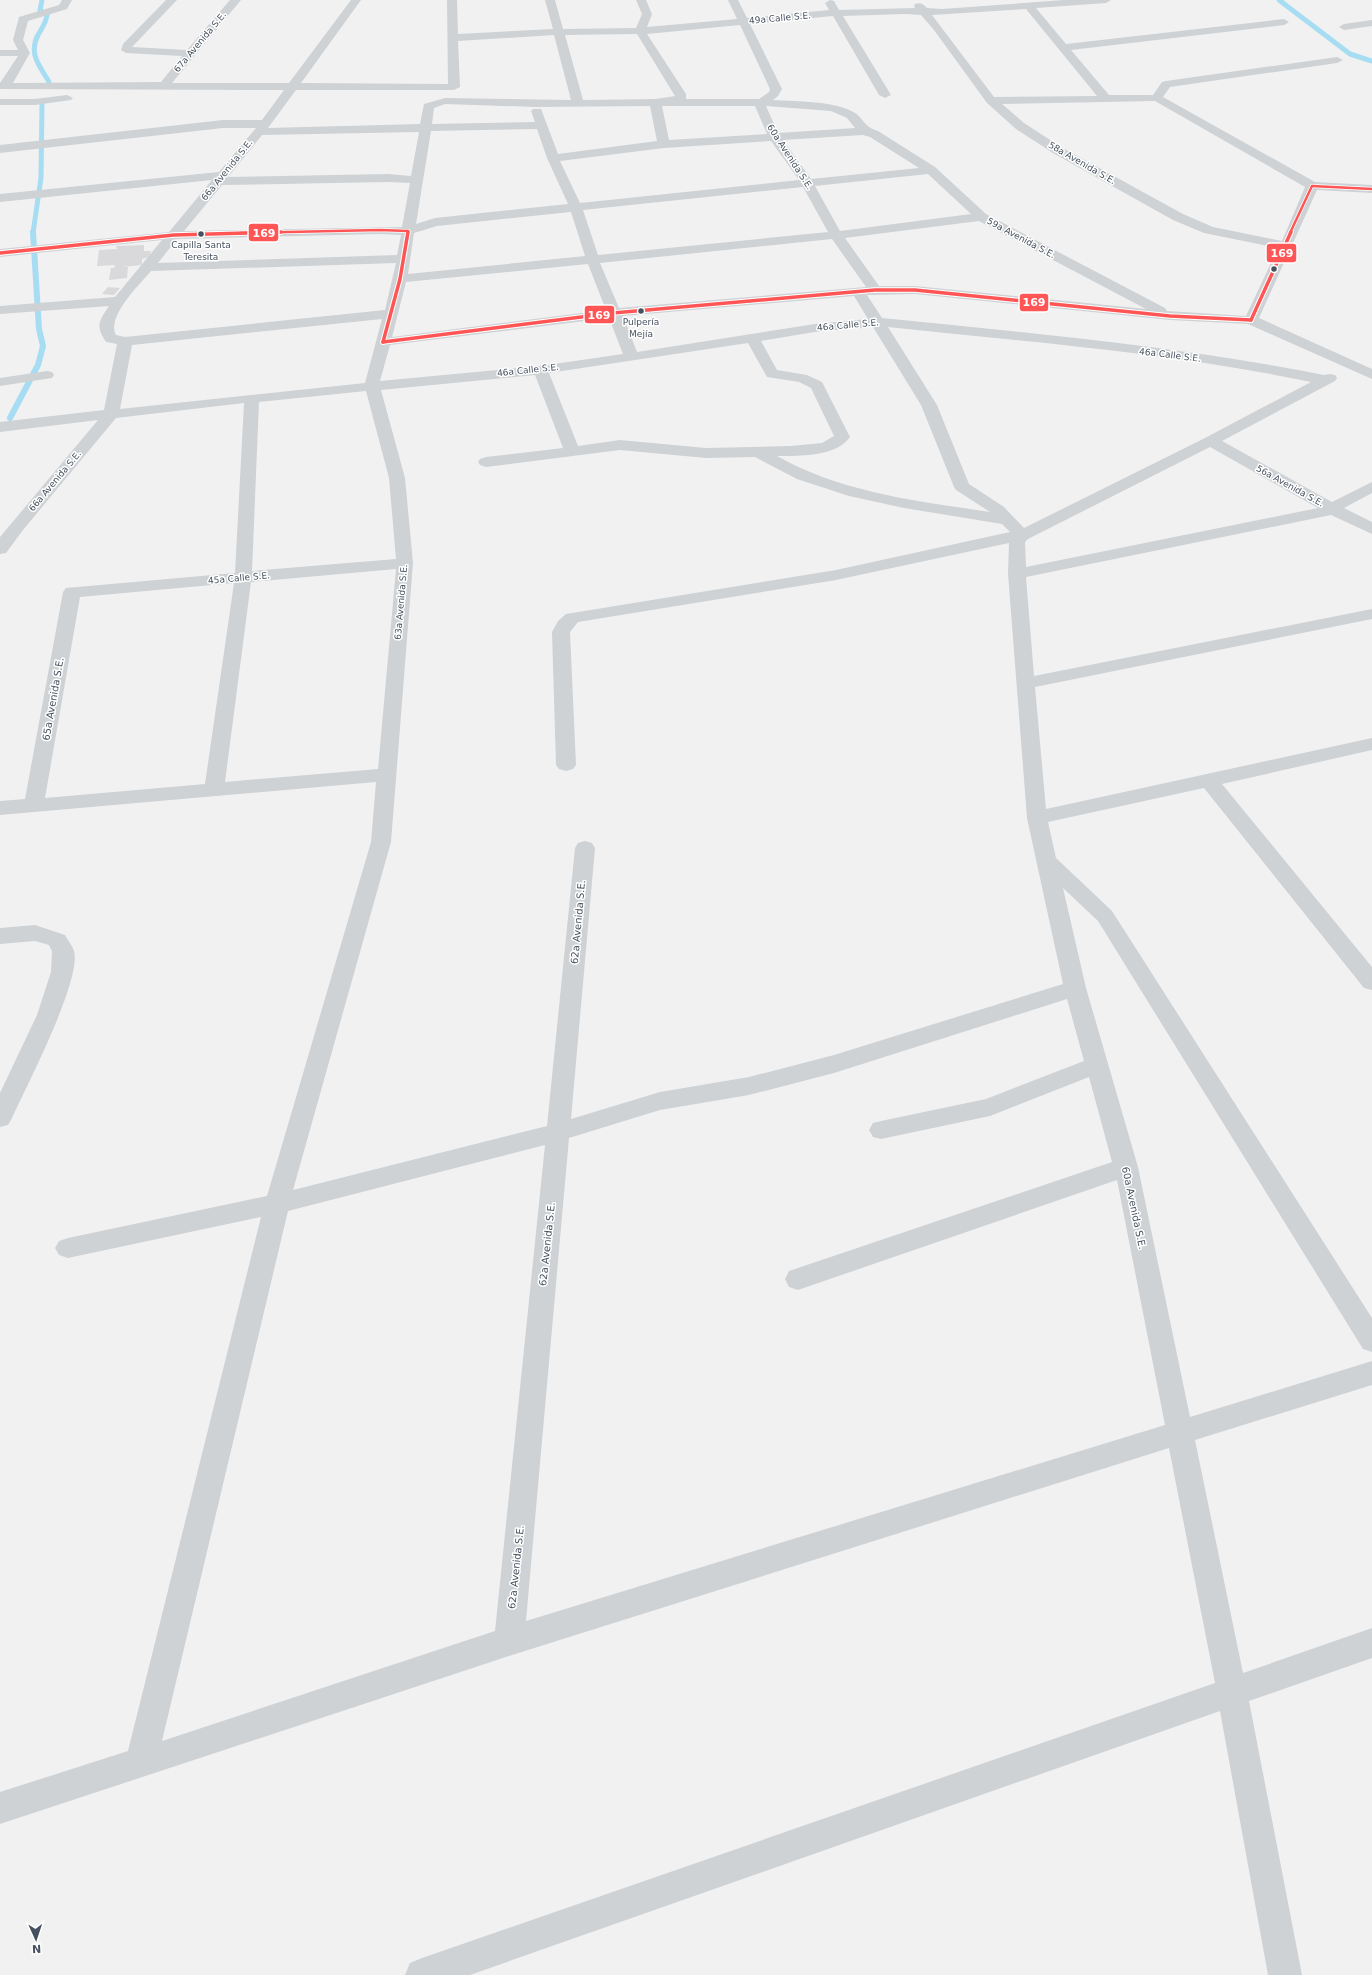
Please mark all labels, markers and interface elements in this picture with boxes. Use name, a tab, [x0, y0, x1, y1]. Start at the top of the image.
street label: 67a Avenida S.E.	[172, 10, 228, 74]
street label: 49a Calle S.E.	[749, 10, 811, 26]
street label: 60a Avenida S.E.	[765, 123, 815, 191]
street label: 66a Avenida S.E.	[199, 137, 255, 203]
street label: 58a Avenida S.E.	[1047, 140, 1117, 186]
street label: 59a Avenida S.E.	[985, 216, 1057, 260]
line badge: 169	[248, 223, 279, 242]
text: 169	[253, 227, 275, 240]
marker: Capilla Santa Teresita	[196, 229, 206, 239]
place label: Capilla Santa Teresita	[171, 240, 231, 262]
line badge: 169	[1266, 243, 1297, 263]
text: 169	[1271, 247, 1293, 260]
unlabelled marker	[1269, 264, 1279, 274]
line badge: 169	[1019, 293, 1049, 312]
text: 169	[1023, 296, 1045, 309]
line badge: 169	[584, 305, 615, 324]
marker: Pulpería Mejía	[636, 306, 646, 316]
text: 169	[588, 309, 610, 322]
place label: Pulpería Mejía	[623, 317, 659, 339]
street label: 46a Calle S.E.	[817, 317, 879, 333]
street label: 46a Calle S.E.	[1139, 346, 1201, 364]
street label: 46a Calle S.E.	[497, 362, 559, 378]
street label: 66a Avenida S.E.	[27, 449, 83, 513]
street label: 56a Avenida S.E.	[1254, 463, 1326, 509]
street label: 63a Avenida S.E.	[393, 564, 409, 640]
street label: 45a Calle S.E.	[208, 570, 270, 586]
street label: 65a Avenida S.E.	[40, 657, 66, 741]
street label: 62a Avenida S.E.	[569, 880, 587, 964]
street label: 60a Avenida S.E.	[1120, 1166, 1148, 1250]
street label: 62a Avenida S.E.	[537, 1202, 557, 1286]
street label: 62a Avenida S.E.	[506, 1525, 526, 1609]
north arrow	[16, 1919, 56, 1959]
text: N	[32, 1942, 41, 1955]

